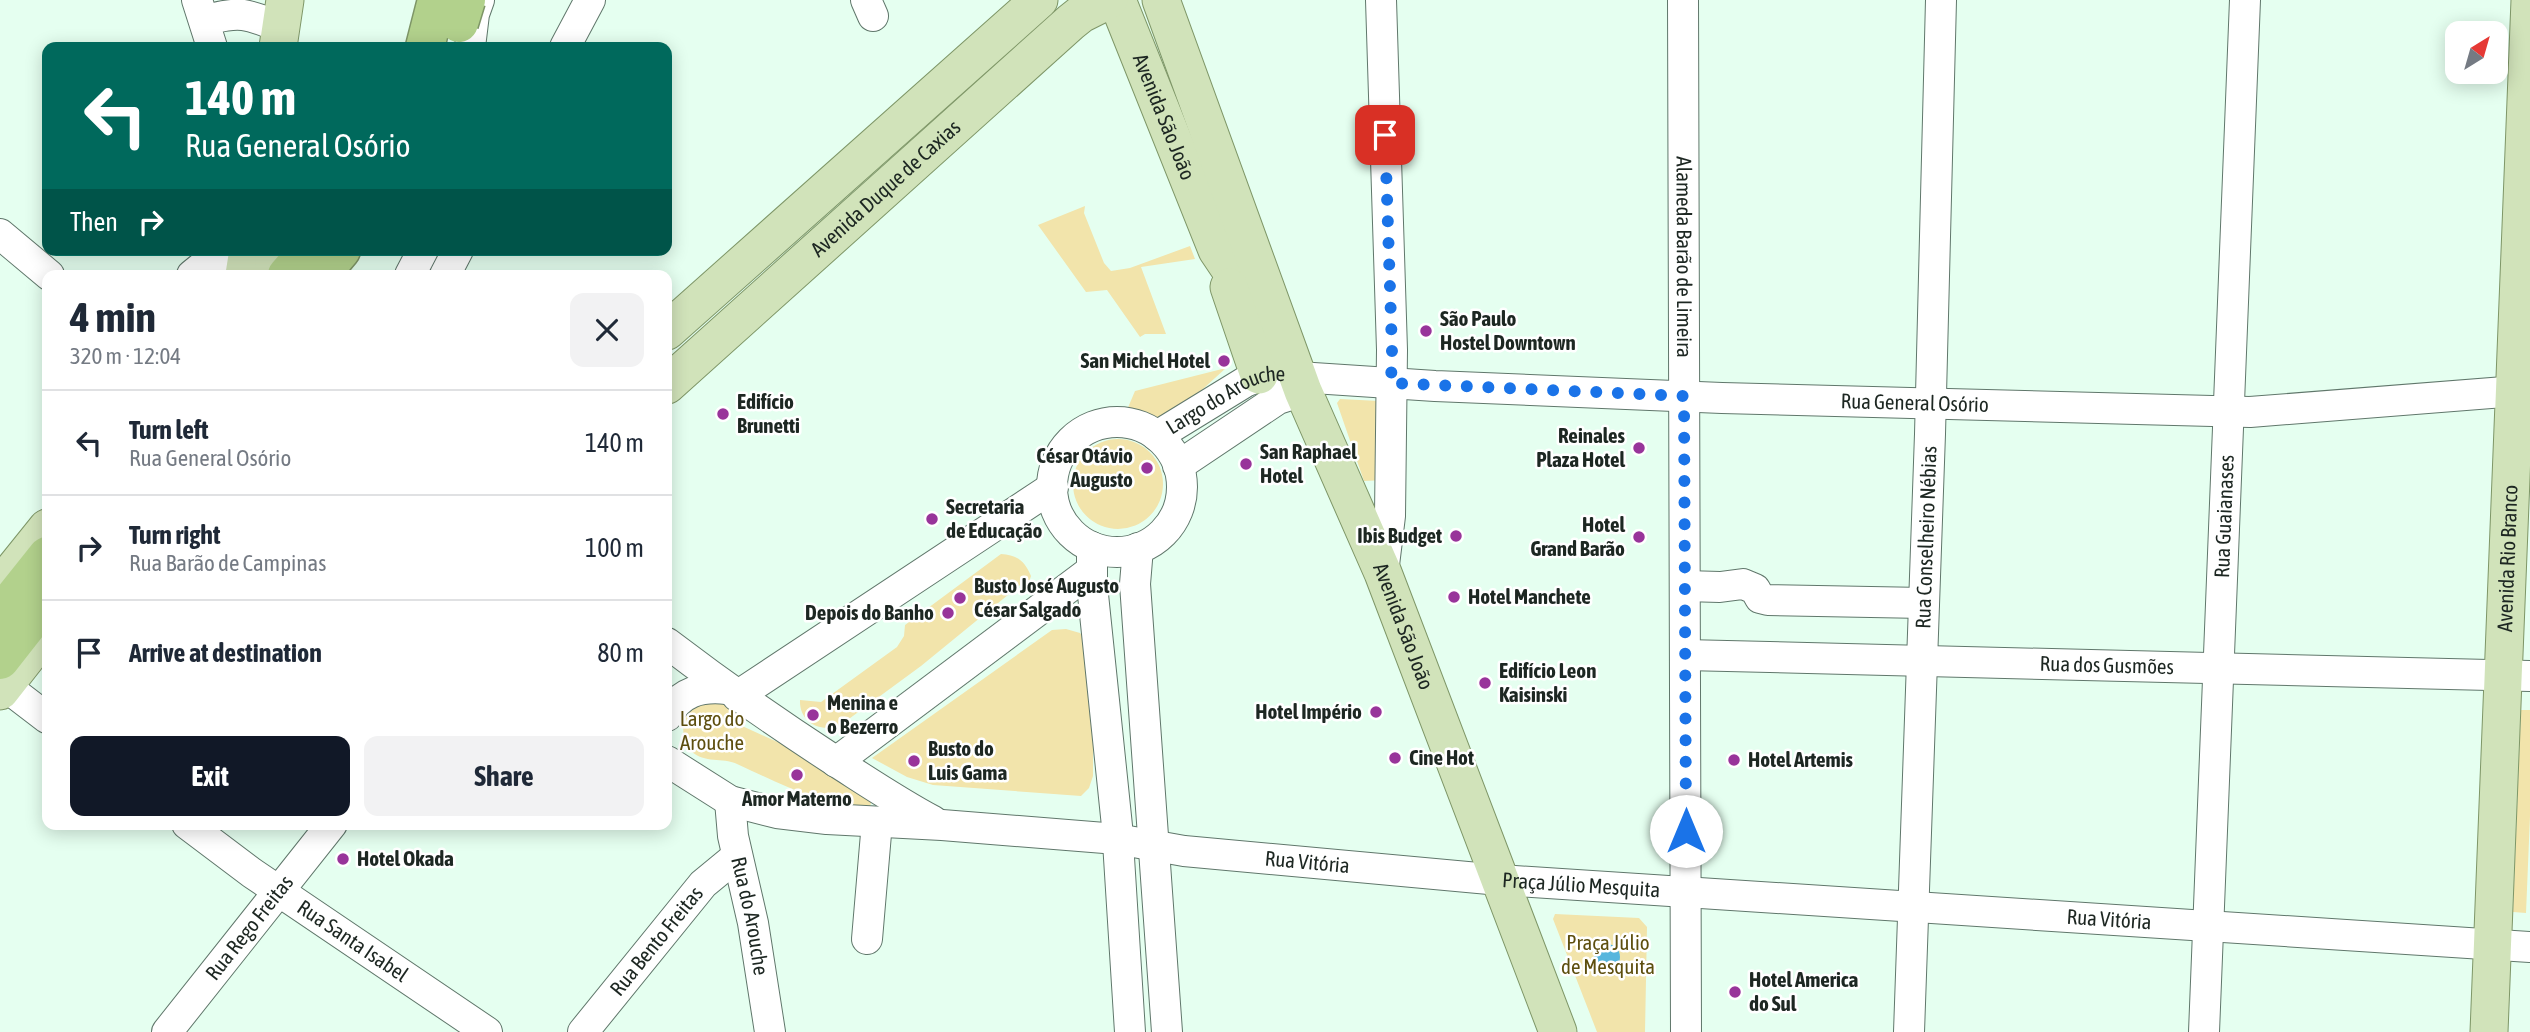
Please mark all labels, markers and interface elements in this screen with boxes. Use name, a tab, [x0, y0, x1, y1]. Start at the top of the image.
north arrow	[2445, 21, 2508, 84]
map controls	[2445, 21, 2508, 84]
street label: Avenida São João	[1129, 50, 1201, 183]
text: 140 m	[185, 69, 296, 125]
icon: left	[70, 70, 161, 161]
pin	[1355, 105, 1415, 165]
street label: Avenida Duque de Caxias	[805, 114, 965, 261]
icon: arrive	[1366, 116, 1404, 154]
text: Rua General Osório	[185, 127, 411, 164]
street label: Alameda Barão de Limeira	[1672, 156, 1697, 358]
icon: right	[132, 203, 170, 241]
text: Then	[70, 207, 118, 237]
text: 4 min	[70, 293, 156, 341]
button: close	[570, 293, 644, 367]
place label: São Paulo Hostel Downtown	[1440, 306, 1576, 354]
marker: São Paulo Hostel Downtown	[1418, 323, 1434, 339]
text: 320 m · 12:04	[70, 343, 181, 369]
place label: San Michel Hotel	[1081, 348, 1210, 372]
marker: San Michel Hotel	[1216, 353, 1232, 369]
street label: Largo do Arouche	[1161, 361, 1286, 438]
street label: Rua General Osório	[1840, 388, 1989, 416]
place label: Edifício Brunetti	[737, 389, 800, 437]
marker: Edifício Brunetti	[715, 406, 731, 422]
text: Turn left	[129, 415, 209, 445]
place label: Reinales Plaza Hotel	[1536, 423, 1626, 471]
icon: left	[70, 424, 108, 462]
text: 140 m	[585, 428, 644, 458]
place label: San Raphael Hotel	[1260, 439, 1357, 487]
marker: Reinales Plaza Hotel	[1631, 440, 1647, 456]
place label: César Otávio Augusto	[1036, 443, 1133, 491]
text: Rua General Osório	[129, 445, 291, 471]
street label: Rua Conselheiro Nébias	[1910, 445, 1941, 629]
street label: Rua Guaianases	[2209, 454, 2238, 578]
marker: San Raphael Hotel	[1238, 456, 1254, 472]
marker: César Otávio Augusto	[1139, 460, 1155, 476]
street label: Avenida Rio Branco	[2492, 484, 2522, 632]
place label: Secretaria de Educação	[946, 494, 1042, 542]
marker: Secretaria de Educação	[924, 511, 940, 527]
place label: Hotel Grand Barão	[1530, 512, 1625, 560]
text: Turn right	[129, 520, 220, 550]
place label: Ibis Budget	[1357, 523, 1442, 547]
marker: Ibis Budget	[1448, 528, 1464, 544]
icon: right	[70, 529, 108, 567]
marker: Hotel Grand Barão	[1631, 529, 1647, 545]
text: 100 m	[585, 533, 644, 563]
text: Rua Barão de Campinas	[129, 550, 326, 576]
street label: Avenida São João	[1369, 559, 1439, 693]
place label: Busto José Augusto César Salgado	[974, 573, 1119, 621]
place label: Hotel Manchete	[1468, 584, 1591, 608]
marker: Hotel Manchete	[1446, 589, 1462, 605]
marker: Busto José Augusto César Salgado	[952, 590, 968, 606]
place label: Depois do Banho	[805, 600, 934, 624]
marker: Depois do Banho	[940, 605, 956, 621]
icon: arrive	[70, 634, 108, 672]
text: Arrive at destination	[129, 638, 322, 668]
text: 80 m	[597, 638, 644, 668]
street label: Rua dos Gusmões	[2040, 651, 2174, 678]
place label: Edifício Leon Kaisinski	[1499, 658, 1596, 706]
marker: Edifício Leon Kaisinski	[1477, 675, 1493, 691]
place label: Menina e o Bezerro	[827, 690, 899, 738]
place label: Hotel Império	[1255, 699, 1362, 723]
marker: Hotel Império	[1368, 704, 1384, 720]
park label: Largo do Arouche	[680, 706, 744, 754]
marker: Menina e o Bezerro	[805, 707, 821, 723]
button: Exit	[70, 736, 350, 816]
button: Share	[364, 736, 644, 816]
place label: Busto do Luis Gama	[928, 736, 1007, 784]
place label: Cine Hot	[1409, 745, 1474, 769]
place label: Hotel Artemis	[1748, 747, 1853, 771]
marker: Cine Hot	[1387, 750, 1403, 766]
marker: Hotel Artemis	[1726, 752, 1742, 768]
marker: Busto do Luis Gama	[906, 753, 922, 769]
marker: Amor Materno	[789, 767, 805, 783]
place label: Amor Materno	[741, 786, 852, 810]
position arrow	[1649, 794, 1723, 868]
street label: Rua Vitória	[1264, 845, 1351, 877]
place label: Hotel Okada	[357, 846, 454, 870]
marker: Hotel Okada	[335, 851, 351, 867]
street label: Rua do Arouche	[727, 854, 774, 977]
street label: Praça Júlio Mesquita	[1502, 867, 1661, 901]
street label: Rua Rego Freitas	[200, 870, 298, 984]
street label: Rua Bento Freitas	[605, 881, 707, 1000]
street label: Rua Santa Isabel	[293, 894, 414, 986]
street label: Rua Vitória	[2066, 904, 2152, 933]
park label: Praça Júlio de Mesquita	[1561, 930, 1655, 978]
place label: Hotel America do Sul	[1749, 967, 1859, 1015]
marker: Hotel America do Sul	[1727, 984, 1743, 1000]

